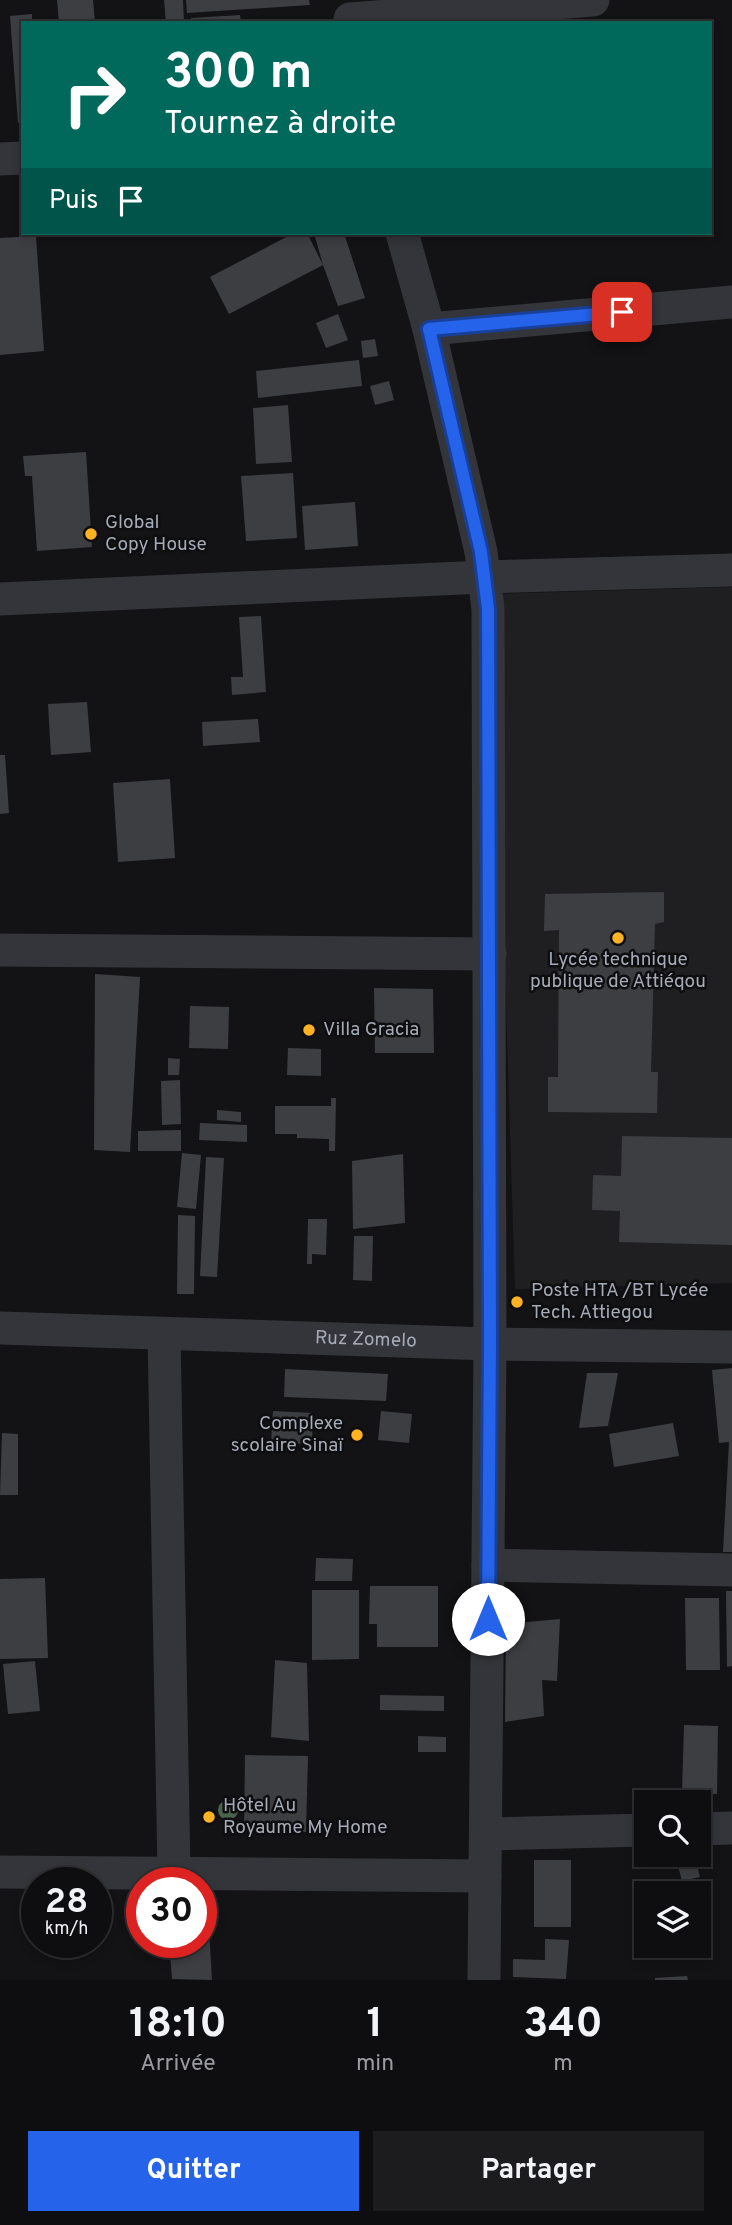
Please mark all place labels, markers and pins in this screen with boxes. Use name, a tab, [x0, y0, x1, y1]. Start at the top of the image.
pin	[592, 282, 652, 342]
place label: Global Copy House	[105, 511, 207, 557]
marker: Global Copy House	[83, 526, 99, 542]
marker: Lycée technique publique de Attiéqou	[610, 930, 626, 946]
place label: Lycée technique publique de Attiéqou	[530, 948, 706, 994]
place label: Villa Gracia	[323, 1018, 419, 1042]
marker: Villa Gracia	[301, 1022, 317, 1038]
place label: Poste HTA /BT Lycée Tech. Attiegou	[531, 1279, 709, 1325]
marker: Poste HTA /BT Lycée Tech. Attiegou	[509, 1294, 525, 1310]
place label: Complexe scolaire Sinaï	[231, 1412, 344, 1458]
marker: Complexe scolaire Sinaï	[349, 1427, 365, 1443]
place label: Hôtel Au Royaume My Home	[223, 1794, 387, 1840]
marker: Hôtel Au Royaume My Home	[201, 1809, 217, 1825]

